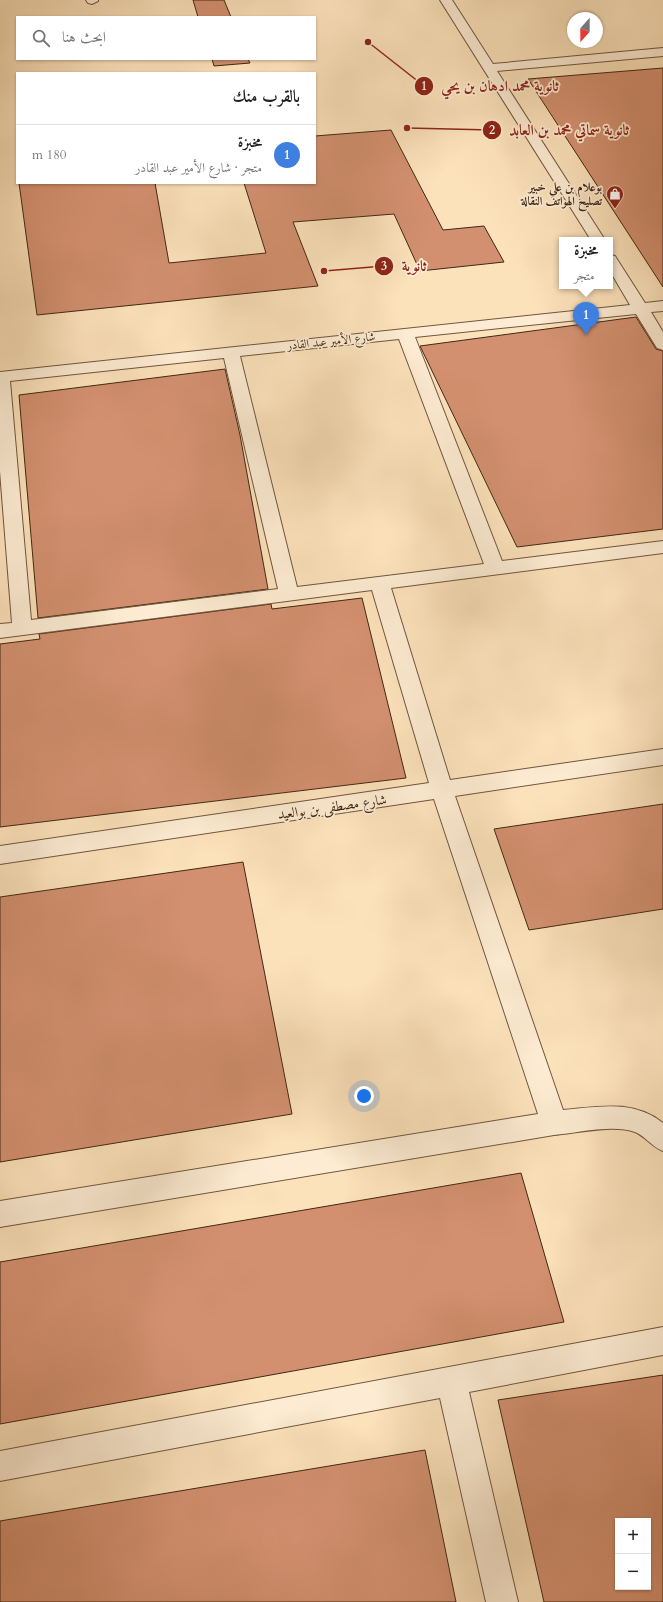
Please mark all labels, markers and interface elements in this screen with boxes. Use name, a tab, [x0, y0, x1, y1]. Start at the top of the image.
north arrow	[567, 12, 603, 48]
search box	[16, 16, 316, 60]
icon: search	[30, 27, 52, 49]
text: ابحث هنا	[62, 27, 106, 47]
callout: ثانوية محمد ادهان بن يحي	[414, 73, 567, 100]
text: ثانوية محمد ادهان بن يحي	[441, 76, 560, 100]
text: 1	[421, 78, 427, 94]
text: بالقرب منك	[233, 85, 300, 108]
callout: ثانوية سماتي محمد بن العابد	[482, 117, 637, 144]
text: ثانوية سماتي محمد بن العابد	[509, 120, 630, 142]
text: 2	[489, 122, 495, 138]
text: مخبزة	[238, 132, 262, 152]
text: 180 m	[32, 146, 66, 164]
text: 1	[284, 146, 290, 164]
text: متجر · شارع الأمير عبد القادر	[135, 159, 262, 177]
place label: بوعلام بن علي خبير تصليح الهواتف النقالة	[520, 179, 603, 212]
shop icon: بوعلام بن علي خبير تصليح الهواتف النقالة	[605, 184, 625, 209]
popup	[559, 237, 613, 289]
text: مخبزة	[574, 240, 598, 260]
callout: ثانوية	[374, 253, 434, 280]
text: ثانوية	[402, 256, 427, 276]
text: 3	[381, 258, 387, 274]
text: متجر	[574, 267, 595, 285]
pin: 1	[573, 302, 599, 335]
street label: شارع الأمير عبد القادر	[285, 327, 376, 357]
street label: شارع مصطفى بن بوالعيد	[276, 790, 388, 826]
your location	[354, 1086, 374, 1106]
map controls	[615, 1518, 651, 1590]
button: +	[615, 1518, 651, 1554]
button: −	[615, 1554, 651, 1590]

